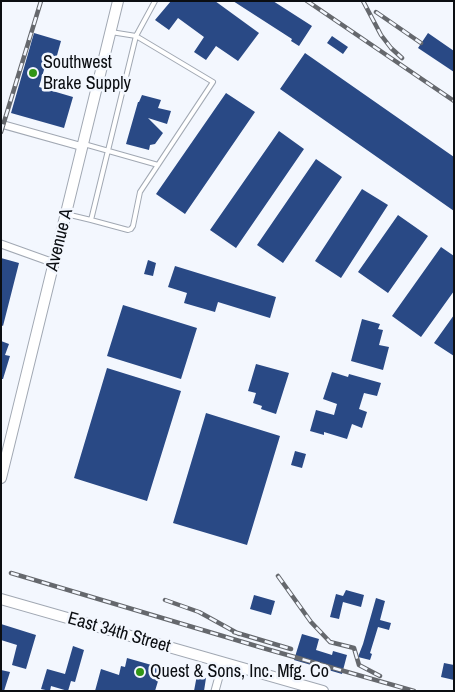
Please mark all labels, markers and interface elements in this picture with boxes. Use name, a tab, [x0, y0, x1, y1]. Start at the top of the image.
place label: Southwest Brake Supply	[43, 52, 131, 94]
marker: Southwest Brake Supply	[27, 67, 39, 79]
street label: Avenue A	[42, 206, 78, 274]
street label: East 34th Street	[65, 608, 173, 658]
place label: Quest & Sons, Inc. Mfg. Co	[150, 661, 329, 683]
marker: Quest & Sons, Inc. Mfg. Co	[134, 666, 146, 678]

